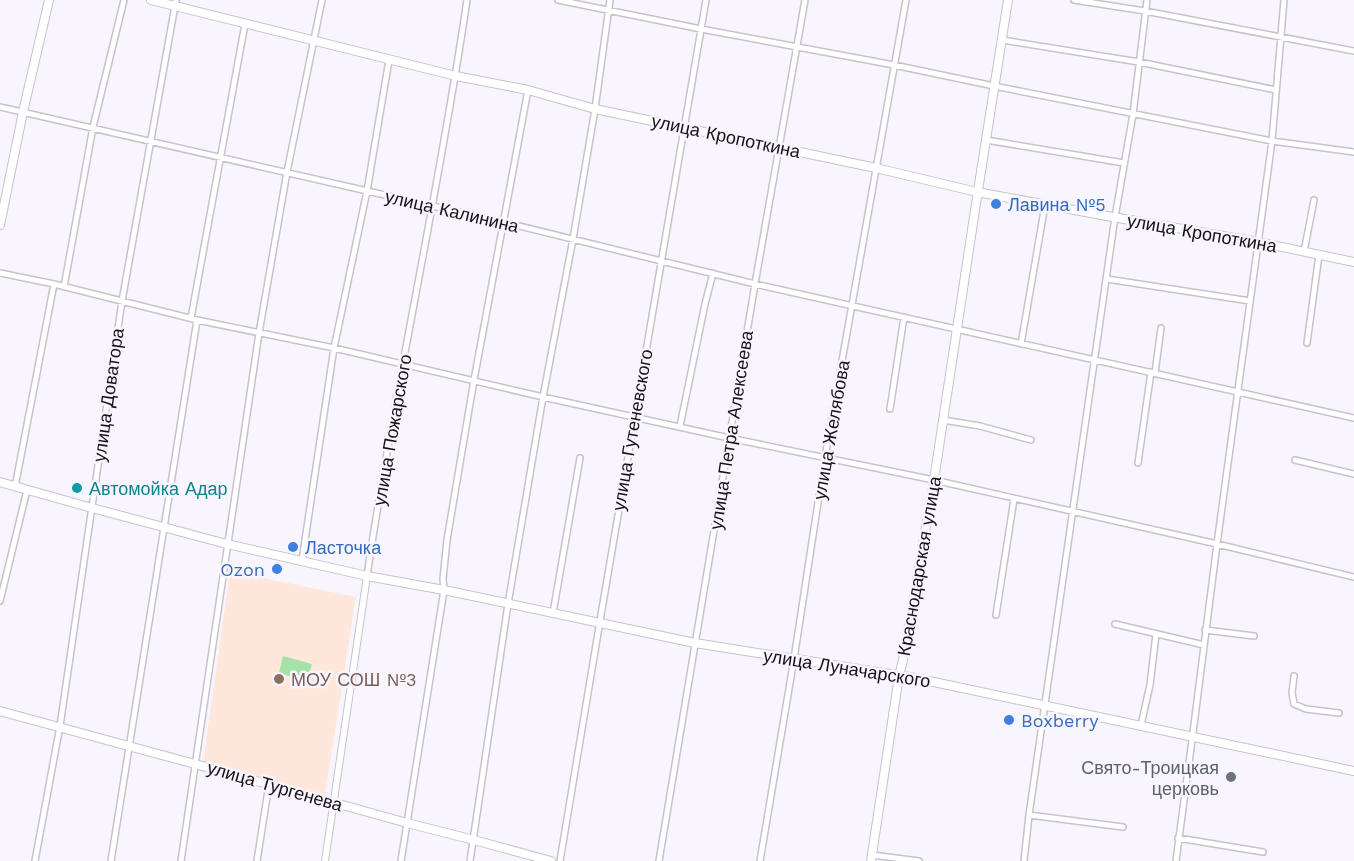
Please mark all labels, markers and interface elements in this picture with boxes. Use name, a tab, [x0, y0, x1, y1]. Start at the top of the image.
street label: улица Кропоткина	[650, 110, 803, 162]
street label: улица Калинина	[383, 185, 522, 237]
place label: Лавина №5	[1008, 194, 1106, 215]
marker: Лавина №5	[989, 197, 1003, 211]
street label: улица Кропоткина	[1126, 209, 1279, 257]
street label: улица Доватора	[88, 326, 128, 463]
street label: улица Петра Алексеева	[705, 328, 757, 531]
street label: улица Гутеневского	[607, 348, 657, 512]
street label: улица Пожарского	[368, 352, 416, 508]
street label: улица Желябова	[808, 358, 854, 501]
street label: Краснодарская улица	[893, 473, 945, 658]
place label: Автомойка Адар	[89, 478, 228, 499]
marker: Автомойка Адар	[70, 481, 84, 495]
place label: Ласточка	[305, 537, 382, 558]
marker: Ласточка	[286, 540, 300, 554]
place label: Ozon	[220, 559, 265, 580]
marker: Ozon	[270, 562, 284, 576]
street label: улица Луначарского	[762, 644, 932, 692]
place label: МОУ СОШ №3	[291, 669, 417, 690]
marker: МОУ СОШ №3	[272, 672, 286, 686]
place label: Boxberry	[1021, 710, 1099, 731]
marker: Boxberry	[1002, 713, 1016, 727]
street label: улица Тургенева	[205, 757, 346, 816]
place label: Свято-Троицкая церковь	[1081, 757, 1219, 799]
marker: Свято-Троицкая церковь	[1224, 770, 1238, 784]

